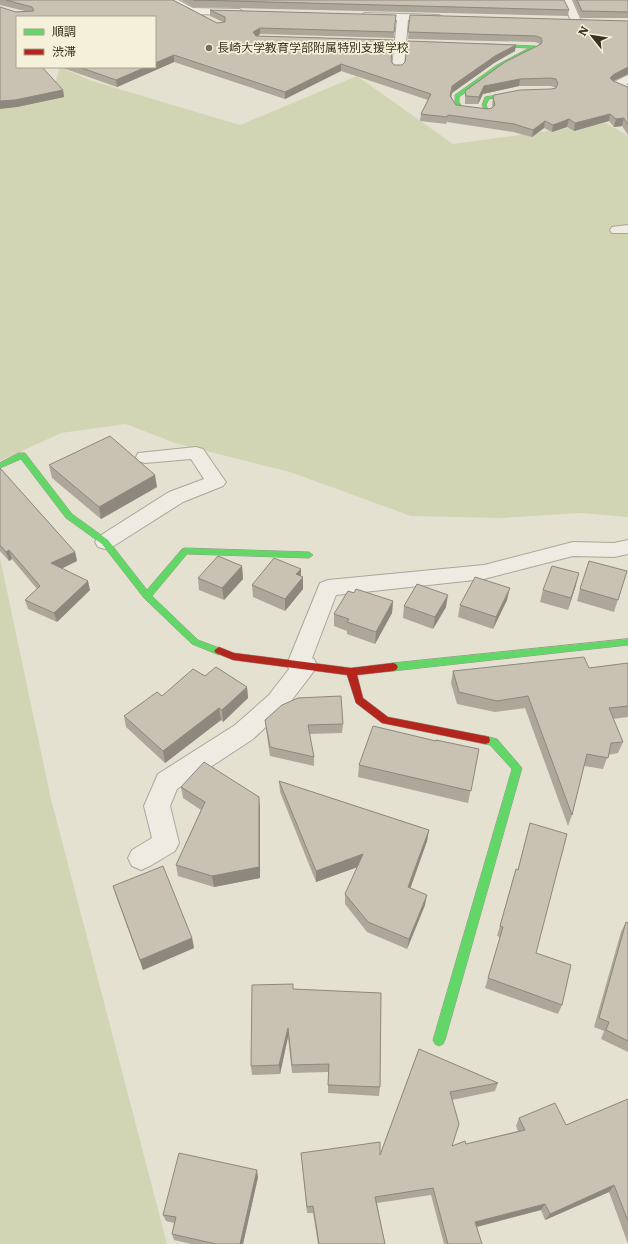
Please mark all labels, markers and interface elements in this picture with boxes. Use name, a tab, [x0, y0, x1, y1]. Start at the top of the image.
legend	[16, 16, 156, 68]
north arrow	[572, 16, 612, 56]
text: 順調	[52, 22, 76, 40]
text: N	[573, 23, 592, 38]
place label: 長崎大学教育学部附属特別支援学校	[217, 38, 409, 56]
text: 渋滞	[52, 42, 76, 60]
marker: 長崎大学教育学部附属特別支援学校	[204, 43, 214, 53]

